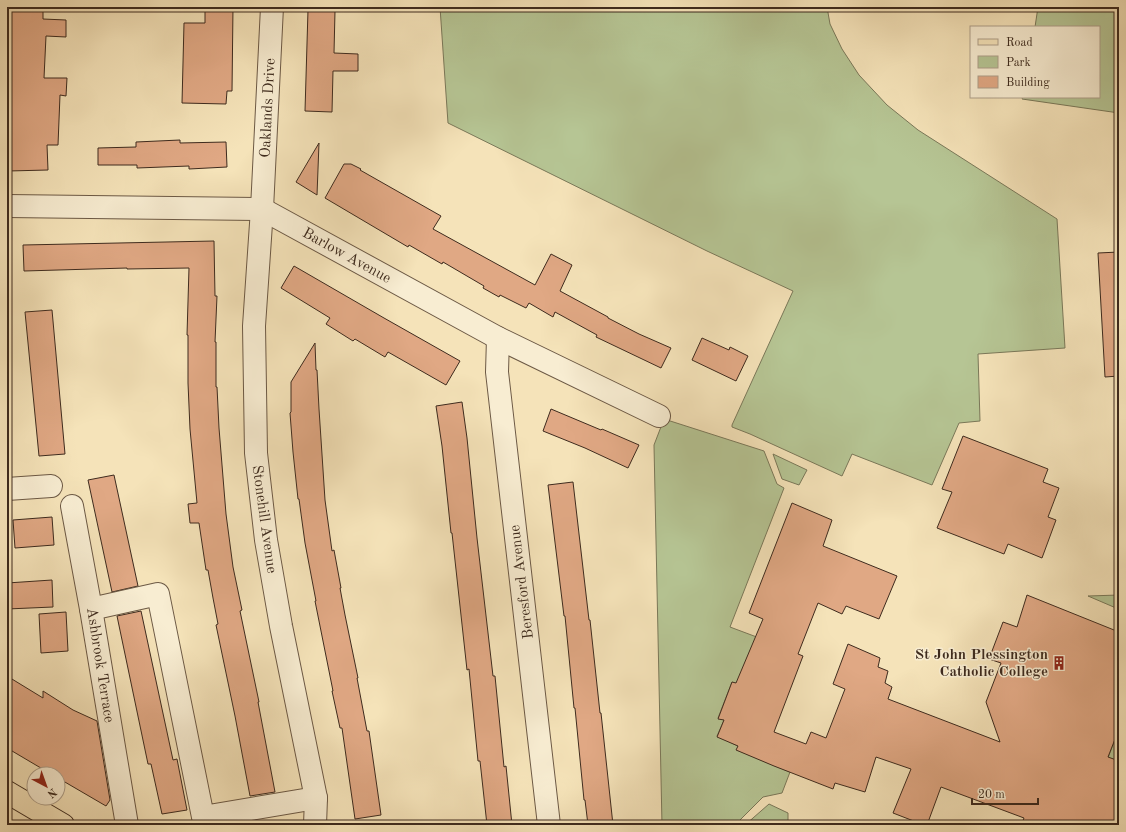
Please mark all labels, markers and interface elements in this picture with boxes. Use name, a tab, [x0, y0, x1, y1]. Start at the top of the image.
legend	[970, 26, 1100, 98]
text: Road	[1006, 37, 1033, 49]
text: Park	[1006, 57, 1031, 69]
street label: Oaklands Drive	[258, 58, 279, 158]
text: Building	[1006, 77, 1050, 89]
street label: Barlow Avenue	[299, 226, 393, 287]
street label: Stonehill Avenue	[248, 464, 279, 574]
street label: Beresford Avenue	[508, 524, 537, 640]
street label: Ashbrook Terrace	[83, 606, 116, 724]
place label: St John Plessington Catholic College	[915, 648, 1048, 680]
building icon: St John Plessington Catholic College	[1051, 655, 1067, 671]
north arrow	[26, 766, 66, 806]
scale bar	[972, 780, 1038, 806]
text: N	[44, 786, 58, 800]
text: 20 m	[978, 789, 1005, 801]

